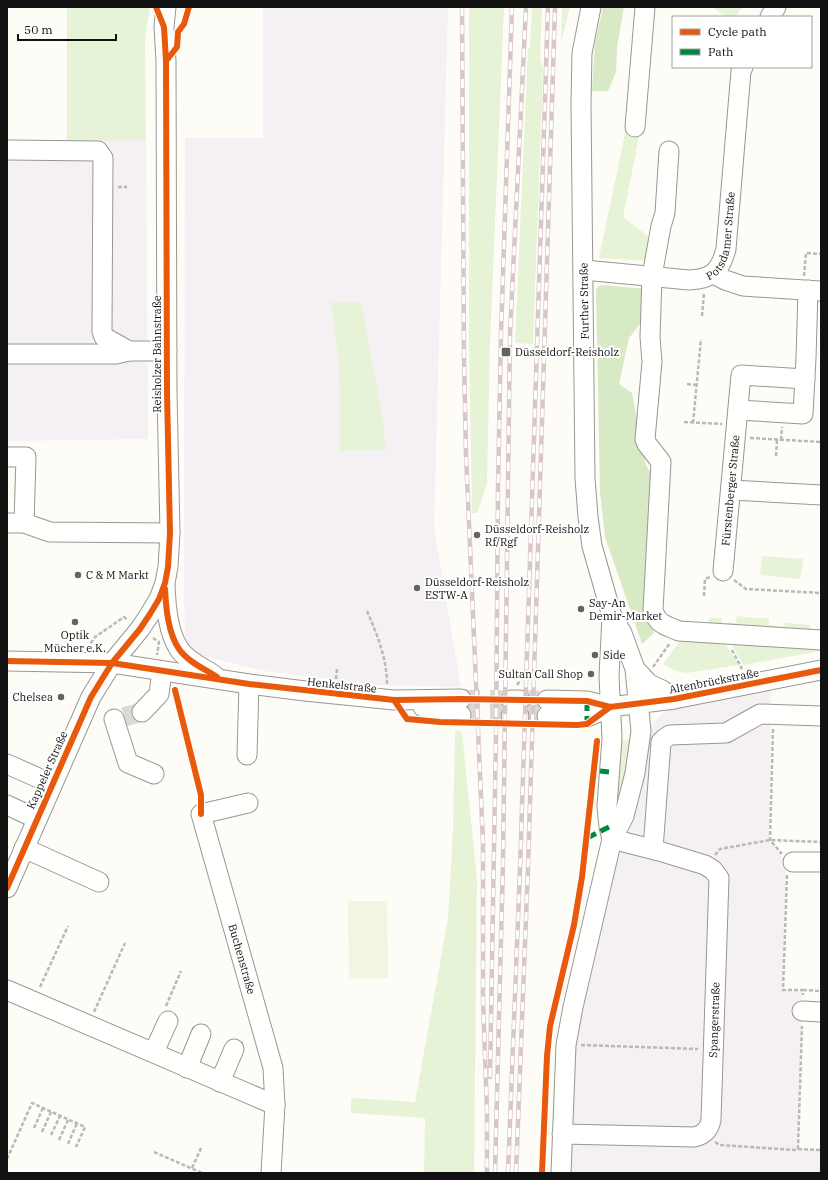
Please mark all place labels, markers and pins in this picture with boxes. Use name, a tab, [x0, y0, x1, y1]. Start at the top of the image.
place label: Düsseldorf-Reisholz	[515, 345, 620, 359]
marker: Düsseldorf-Reisholz	[500, 346, 512, 358]
place label: Düsseldorf-Reisholz Rf/Rgf	[485, 522, 590, 549]
marker: Düsseldorf-Reisholz Rf/Rgf	[472, 530, 482, 540]
place label: C & M Markt	[86, 568, 149, 582]
marker: C & M Markt	[73, 570, 83, 580]
place label: Düsseldorf-Reisholz ESTW-A	[425, 575, 530, 602]
marker: Düsseldorf-Reisholz ESTW-A	[412, 583, 422, 593]
place label: Say-An Demir-Market	[589, 596, 662, 623]
marker: Say-An Demir-Market	[576, 604, 586, 614]
marker: Optik Mücher e.K.	[70, 617, 80, 627]
place label: Optik Mücher e.K.	[44, 628, 106, 655]
place label: Side	[603, 648, 626, 662]
marker: Side	[590, 650, 600, 660]
place label: Sultan Call Shop	[498, 667, 583, 681]
marker: Sultan Call Shop	[586, 669, 596, 679]
place label: Chelsea	[12, 690, 53, 704]
marker: Chelsea	[56, 692, 66, 702]

